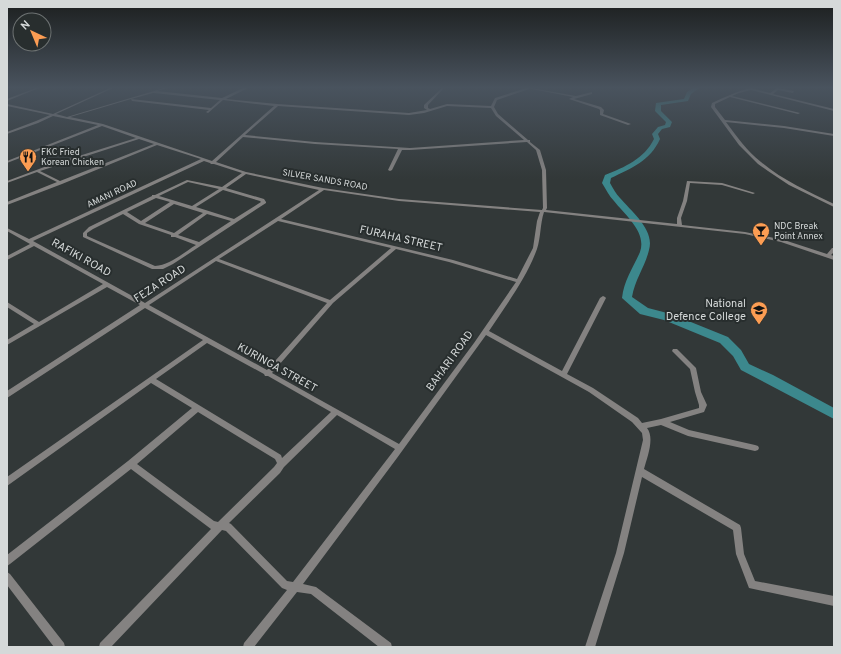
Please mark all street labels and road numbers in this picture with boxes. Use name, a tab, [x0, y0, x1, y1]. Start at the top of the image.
street label: SILVER SANDS ROAD	[281, 167, 369, 193]
street label: AMANI ROAD	[85, 178, 139, 210]
street label: FURAHA STREET	[358, 223, 444, 255]
street label: RAFIKI ROAD	[49, 236, 113, 280]
street label: FEZA ROAD	[131, 262, 189, 306]
street label: BAHARI ROAD	[423, 328, 477, 394]
street label: KURINGA STREET	[235, 340, 319, 396]

